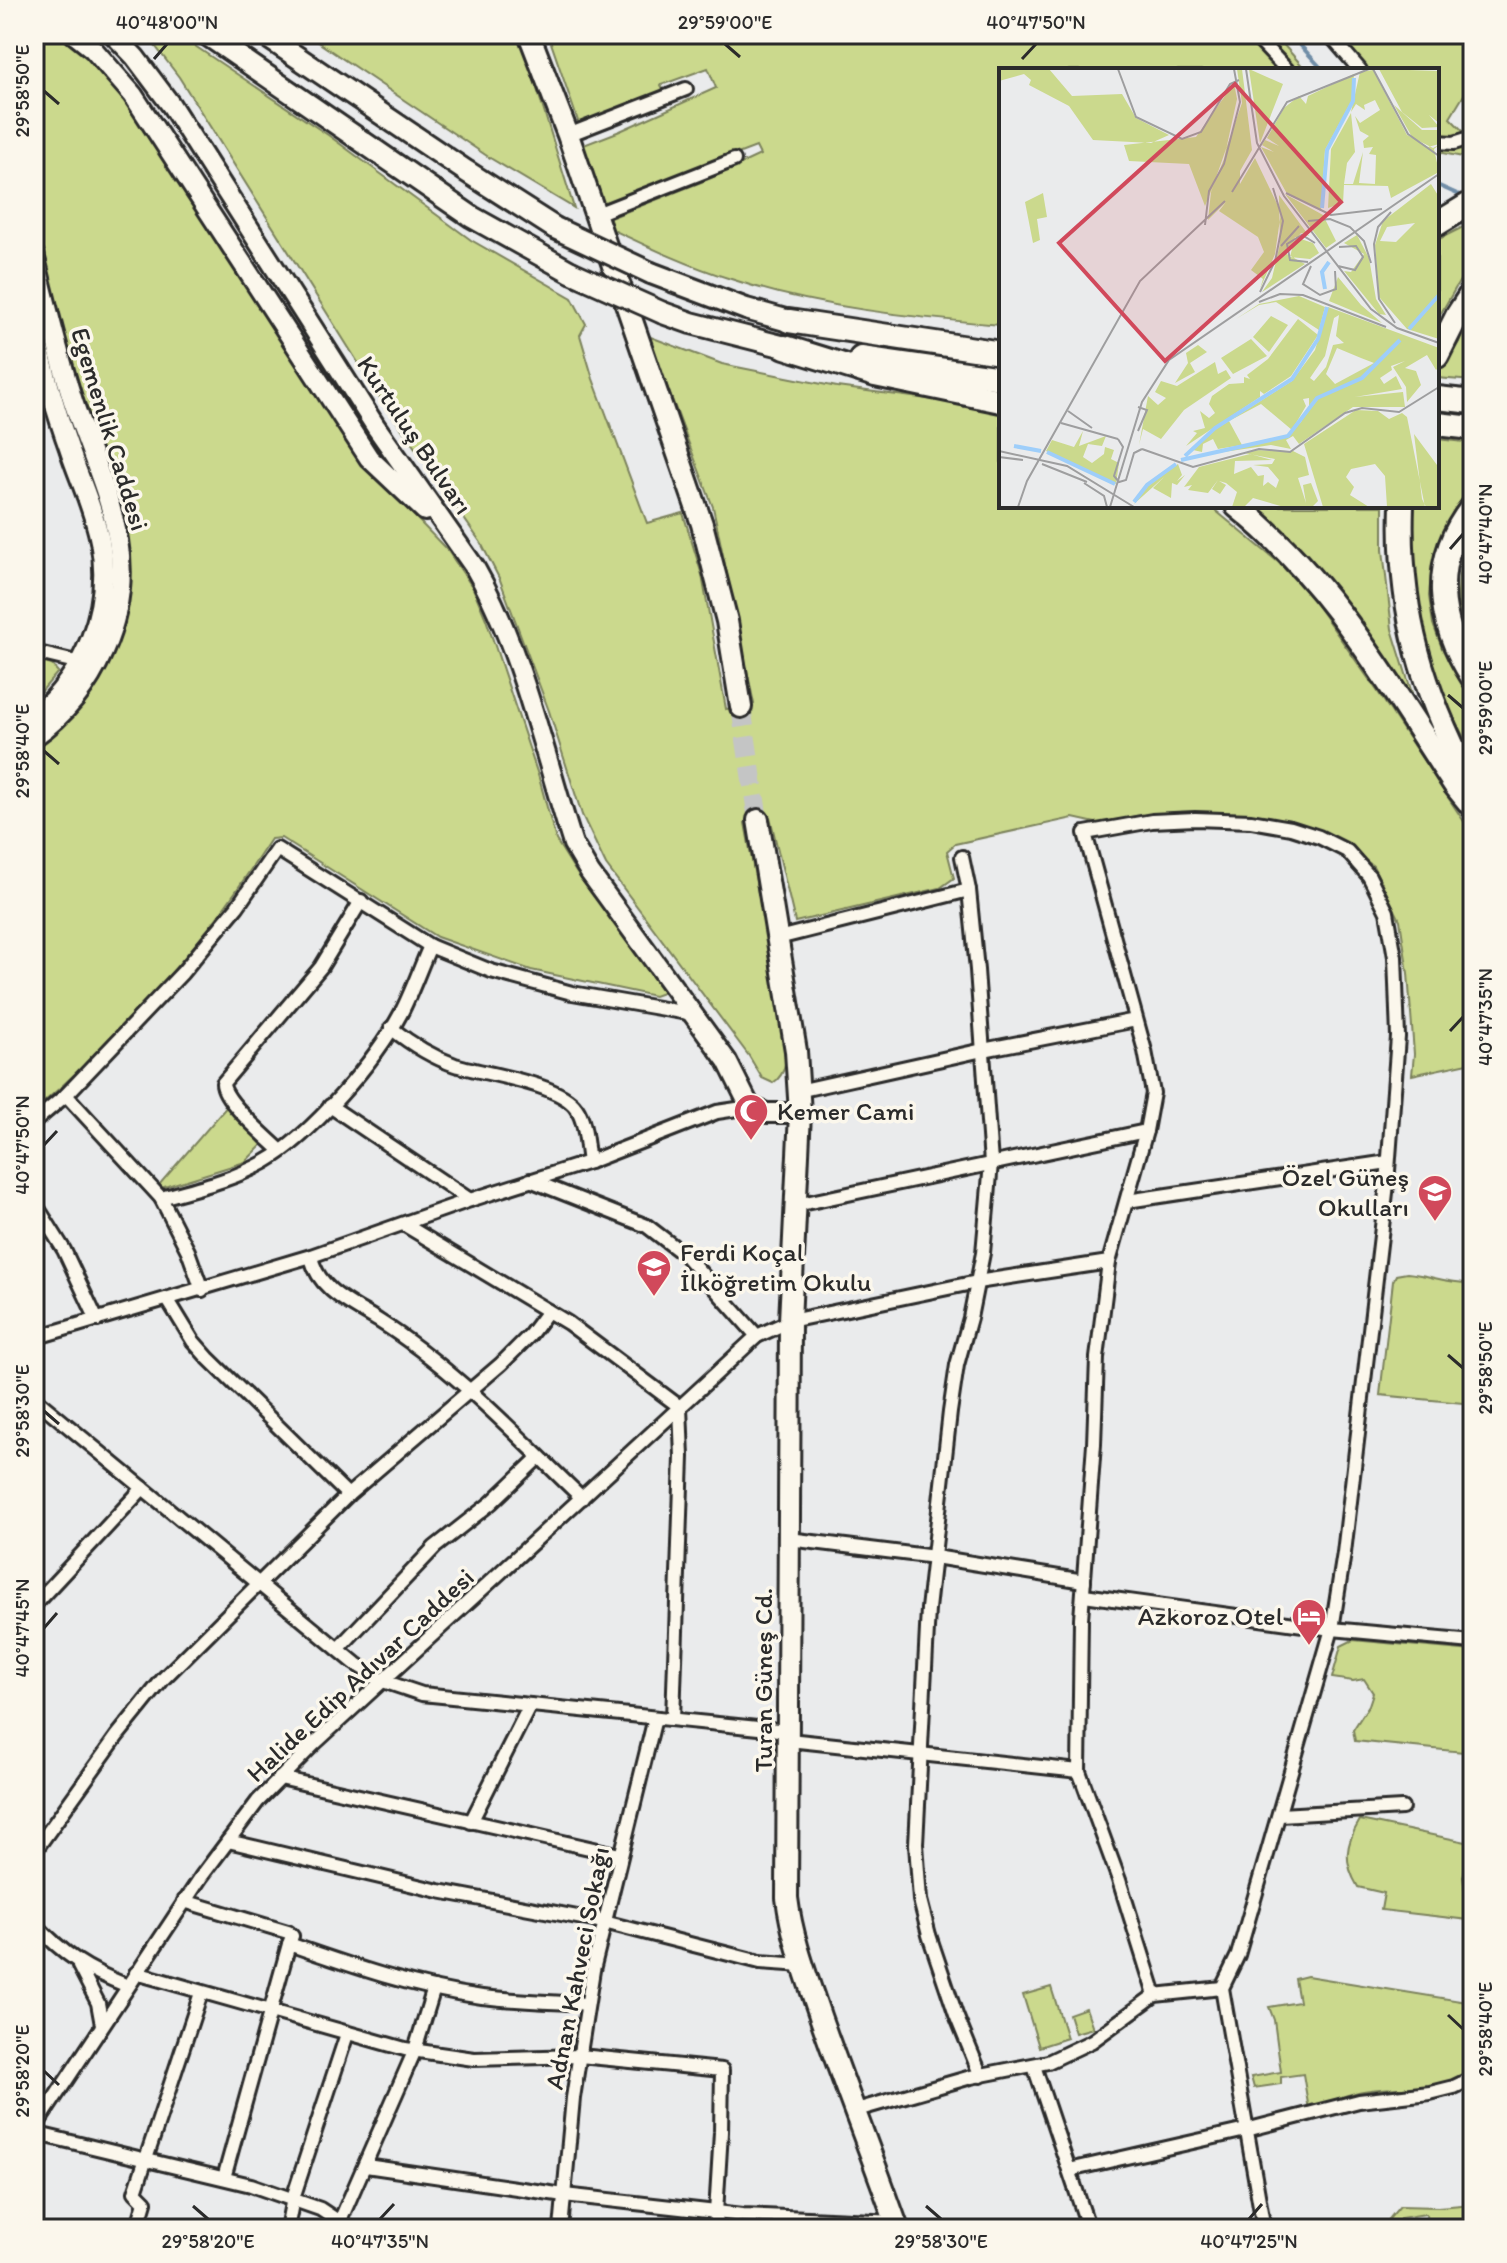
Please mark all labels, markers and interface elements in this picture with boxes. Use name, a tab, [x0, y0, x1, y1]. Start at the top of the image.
text: 40°48'00"N	[116, 10, 218, 34]
text: 29°59'00"E	[678, 10, 772, 34]
text: 40°47'50"N	[986, 10, 1086, 34]
text: 29°58'50"E	[10, 44, 34, 138]
inset map	[999, 68, 1439, 508]
street label: Egemenlik Caddesi	[64, 324, 156, 534]
street label: Kurtuluş Bulvarı	[350, 350, 480, 520]
text: 40°47'40"N	[1473, 483, 1497, 585]
text: 29°59'00"E	[1473, 661, 1497, 755]
text: 29°58'40"E	[10, 704, 34, 798]
text: 40°47'35"N	[1473, 968, 1497, 1066]
mosque icon: Kemer Cami	[732, 1092, 770, 1142]
text: 40°47'50"N	[10, 1095, 34, 1195]
place label: Kemer Cami	[777, 1095, 915, 1127]
place label: Özel Güneş Okulları	[1281, 1161, 1409, 1223]
school or university icon: Özel Güneş Okulları	[1416, 1173, 1454, 1223]
place label: Ferdi Koçal İlköğretim Okulu	[680, 1236, 871, 1298]
school or university icon: Ferdi Koçal İlköğretim Okulu	[635, 1248, 673, 1298]
text: 29°58'50"E	[1473, 1321, 1497, 1415]
text: 29°58'30"E	[10, 1364, 34, 1458]
street label: Halide Edip Adıvar Caddesi	[239, 1561, 481, 1789]
text: 40°47'45"N	[10, 1578, 34, 1678]
street label: Turan Güneş Cd.	[747, 1588, 779, 1772]
hotel icon: Azkoroz Otel	[1290, 1597, 1328, 1647]
place label: Azkoroz Otel	[1138, 1600, 1283, 1632]
street label: Adnan Kahveci Sokağı	[538, 1844, 616, 2092]
text: 29°58'40"E	[1473, 1982, 1497, 2076]
text: 29°58'20"E	[10, 2024, 34, 2118]
text: 29°58'20"E	[161, 2229, 255, 2253]
text: 40°47'35"N	[331, 2229, 429, 2253]
text: 29°58'30"E	[894, 2229, 988, 2253]
text: 40°47'25"N	[1200, 2229, 1298, 2253]

